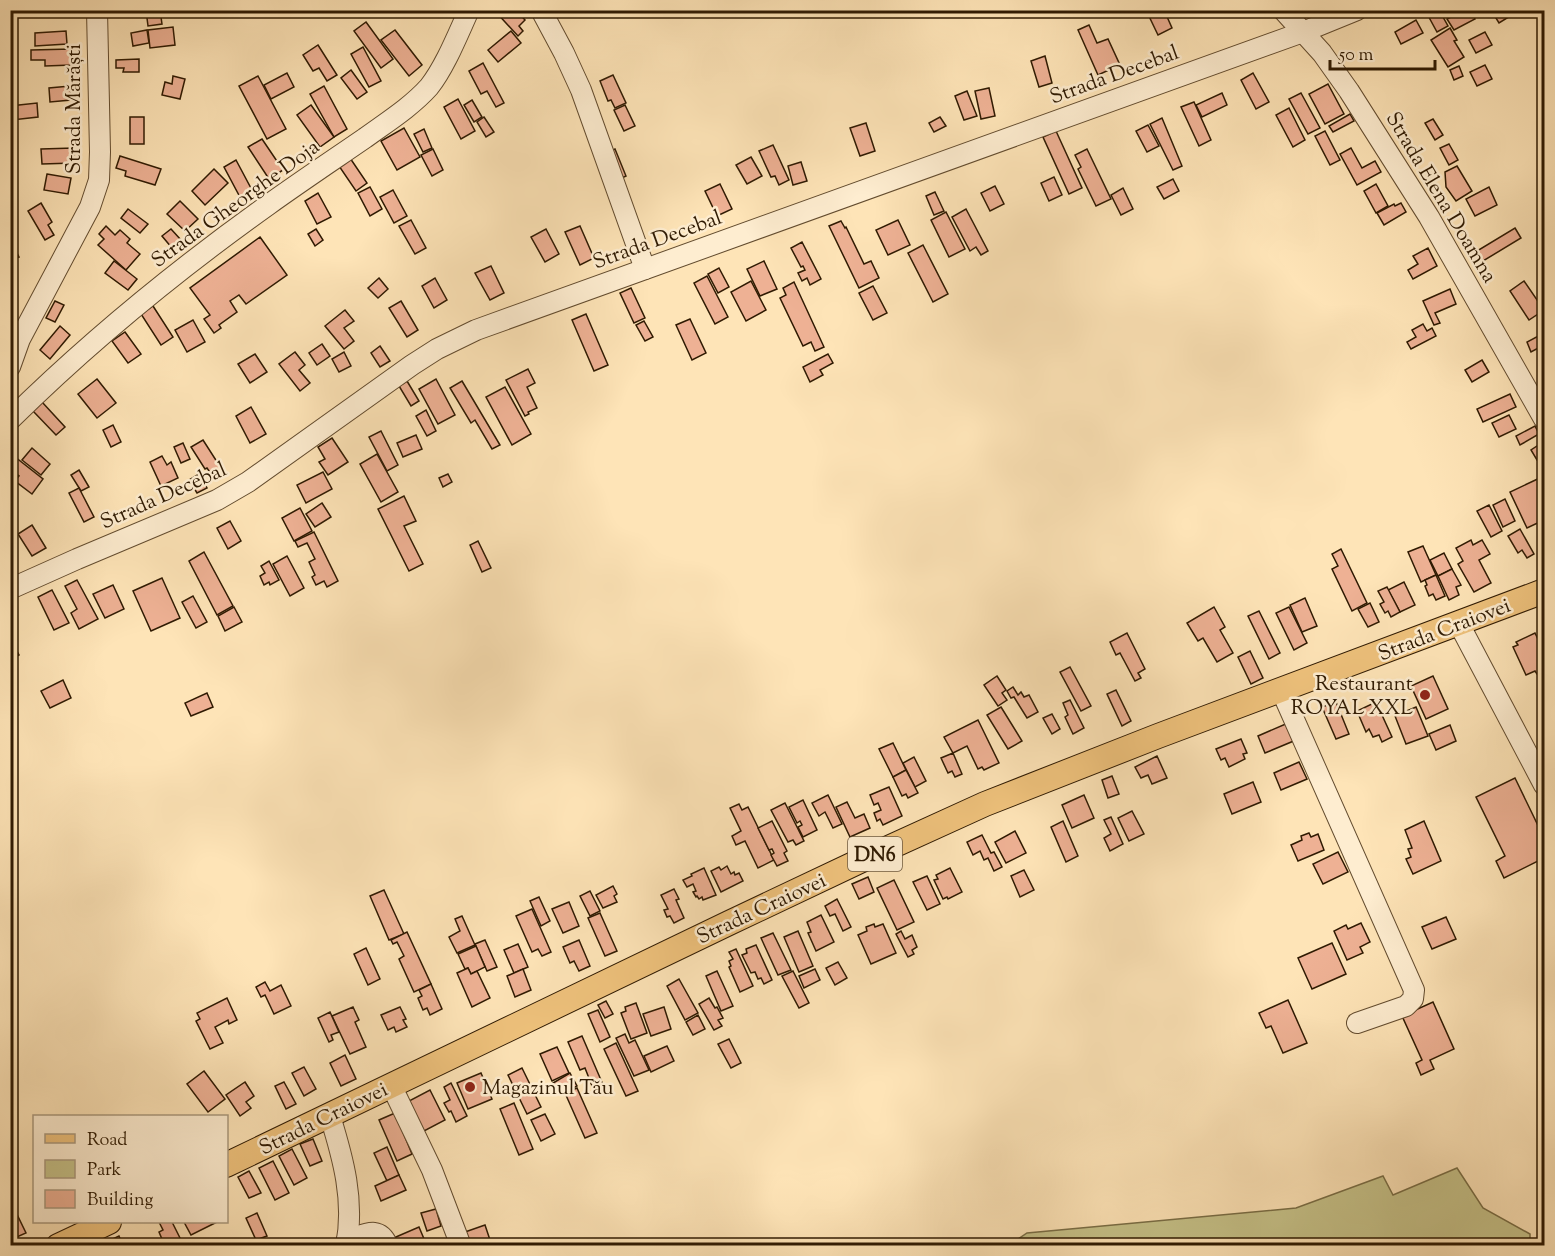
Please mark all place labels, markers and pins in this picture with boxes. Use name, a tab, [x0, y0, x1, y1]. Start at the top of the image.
place label: Restaurant ROYAL XXL	[1291, 670, 1413, 724]
marker: Restaurant ROYAL XXL	[1418, 688, 1432, 702]
place label: Magazinul Tău	[482, 1074, 614, 1104]
marker: Magazinul Tău	[463, 1080, 477, 1094]

